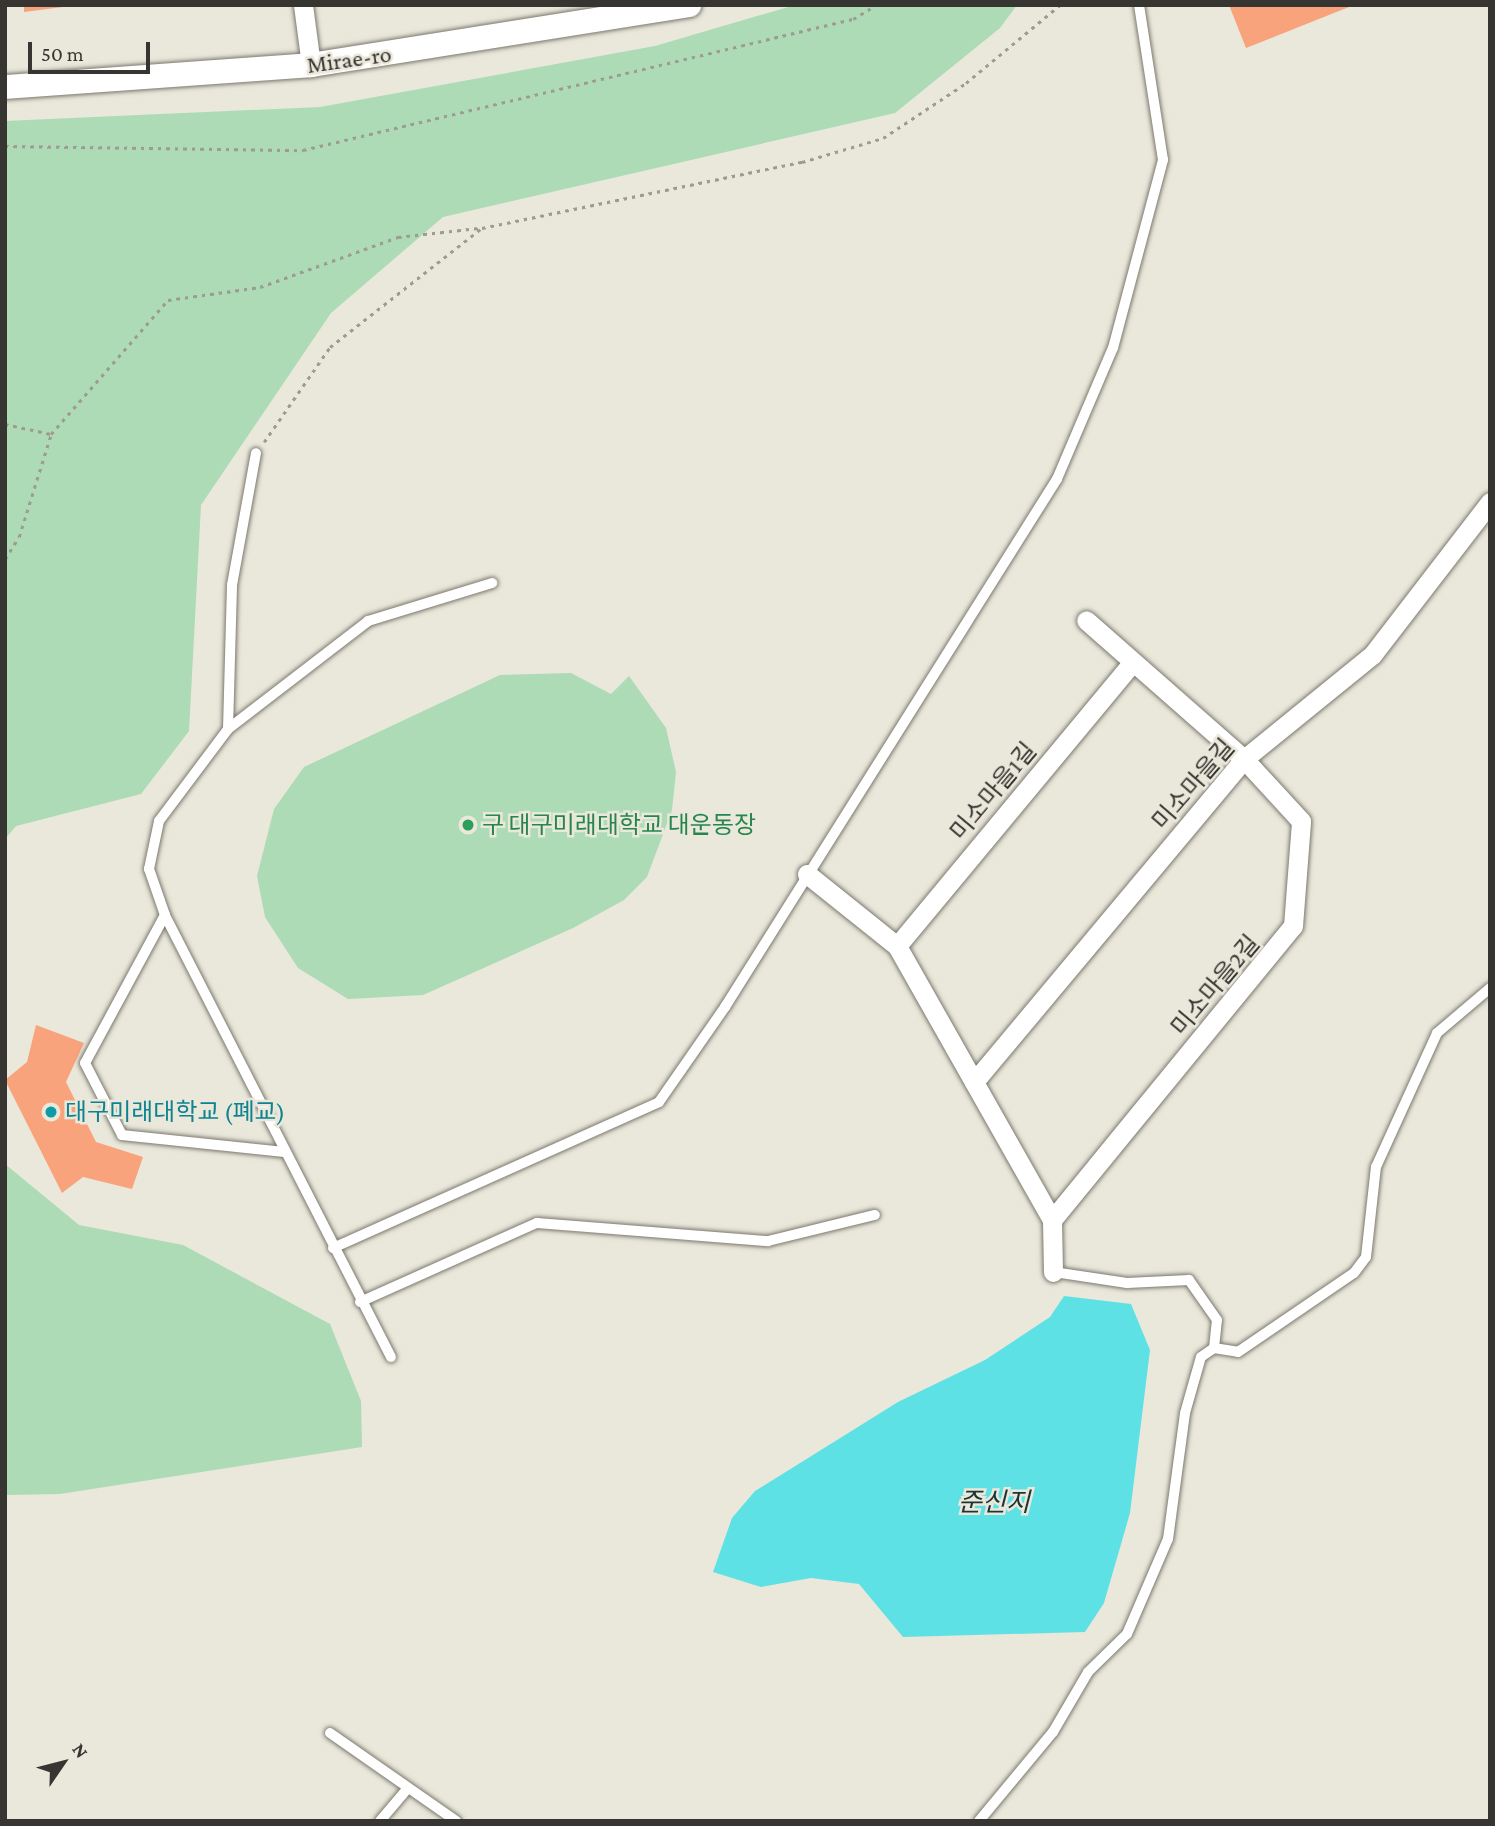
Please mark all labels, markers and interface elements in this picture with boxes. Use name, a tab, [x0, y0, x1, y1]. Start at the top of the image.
scale bar	[32, 28, 154, 72]
street label: Mirae-ro	[305, 39, 393, 79]
text: 50 m	[41, 42, 84, 66]
street label: 미소마을길	[1146, 733, 1240, 835]
street label: 미소마을1길	[944, 736, 1042, 846]
place label: 구 대구미래대학교 대운동장	[482, 811, 756, 839]
marker: 구 대구미래대학교 대운동장	[460, 817, 476, 833]
street label: 미소마을2길	[1165, 929, 1265, 1041]
place label: 대구미래대학교 (폐교)	[65, 1098, 285, 1126]
marker: 대구미래대학교 (폐교)	[43, 1104, 59, 1120]
water label: 준신지	[958, 1487, 1030, 1519]
north arrow	[28, 1728, 98, 1798]
text: N	[68, 1739, 93, 1762]

